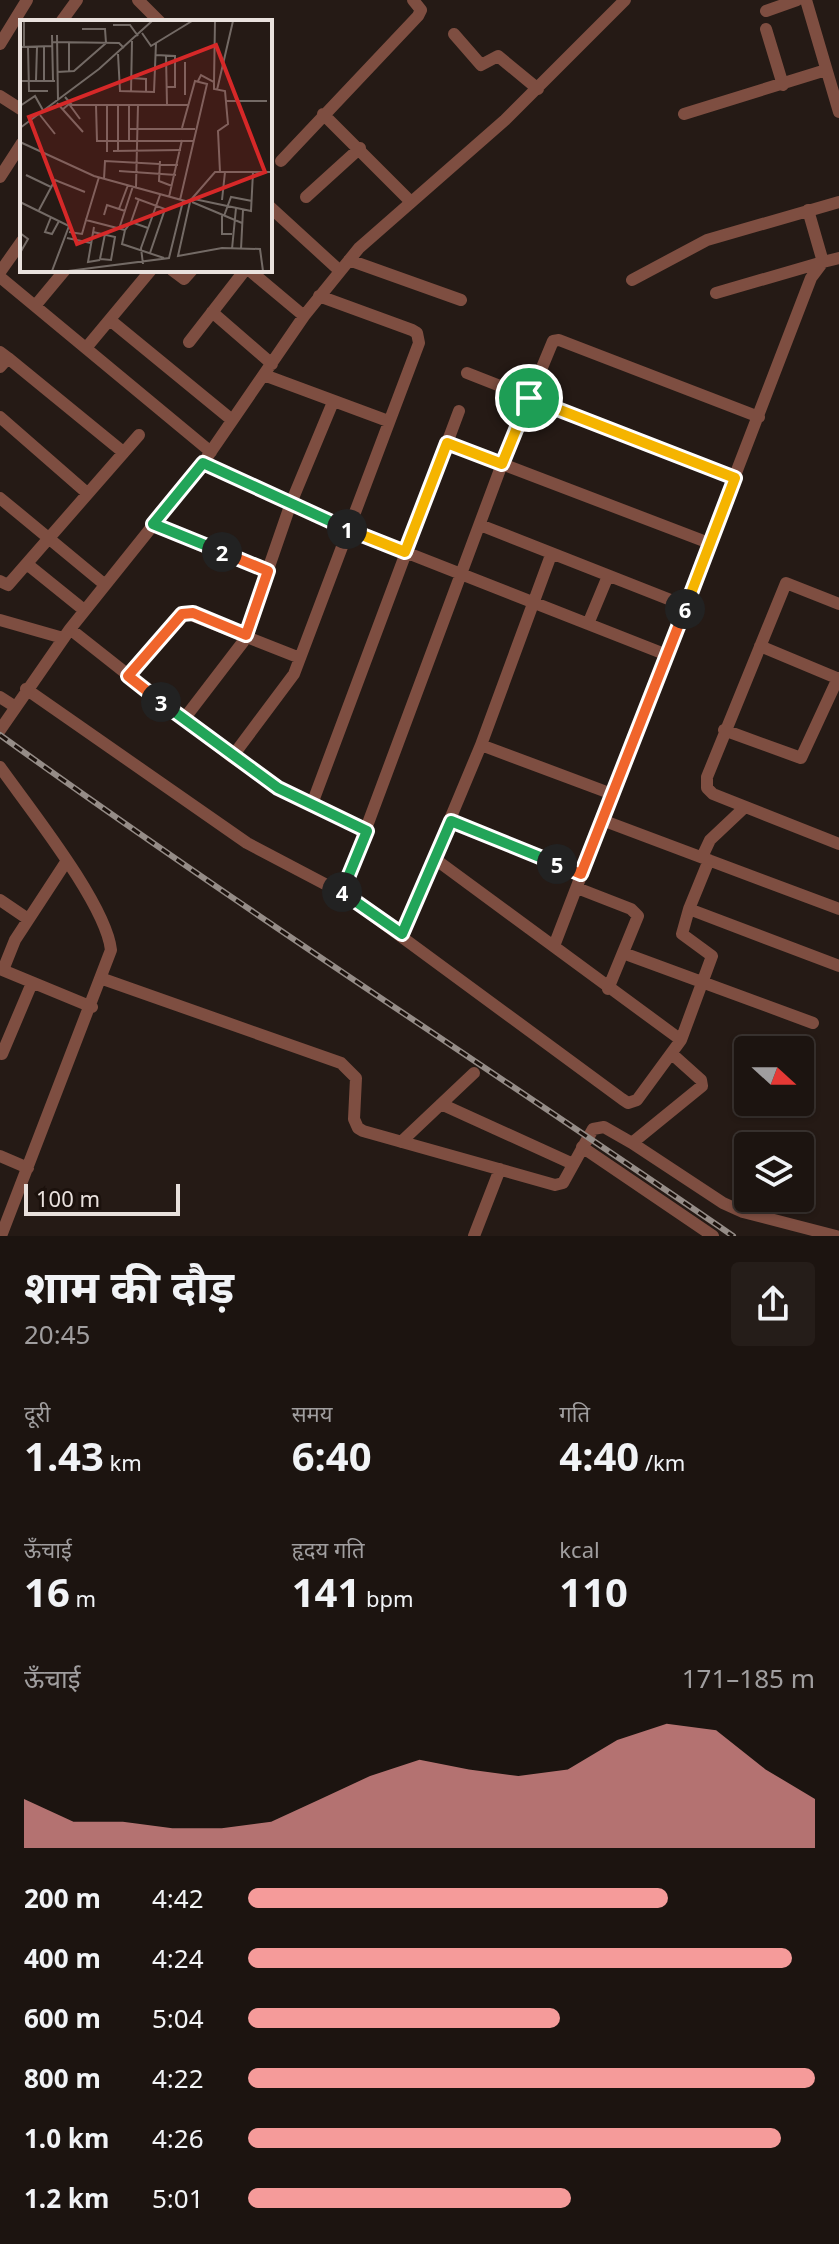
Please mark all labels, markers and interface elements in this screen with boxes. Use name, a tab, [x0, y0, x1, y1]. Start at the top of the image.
inset map	[20, 20, 272, 272]
pin	[495, 364, 563, 432]
icon: arrive	[507, 376, 551, 420]
pin: 1	[327, 509, 367, 549]
text: 1	[341, 514, 353, 544]
pin: 2	[202, 532, 242, 572]
text: 2	[216, 537, 228, 567]
pin: 6	[665, 589, 705, 629]
text: 6	[679, 594, 691, 624]
pin: 3	[141, 682, 181, 722]
text: 3	[155, 687, 167, 717]
pin: 5	[537, 844, 577, 884]
text: 5	[551, 849, 563, 879]
pin: 4	[322, 872, 362, 912]
text: 4	[336, 877, 348, 907]
north arrow	[734, 1036, 814, 1116]
map controls	[734, 1036, 814, 1212]
button: layers	[734, 1132, 814, 1212]
scale bar	[24, 1180, 180, 1216]
text: 100 m	[36, 1183, 100, 1213]
text: शाम की दौड़	[24, 1256, 234, 1316]
button: share	[731, 1262, 815, 1346]
text: 20:45	[24, 1316, 90, 1352]
text: दूरी	[24, 1398, 50, 1428]
text: समय	[292, 1398, 332, 1428]
text: गति	[559, 1398, 590, 1428]
text: 1.43	[24, 1428, 104, 1483]
text: 6:40	[292, 1428, 372, 1483]
text: 4:40	[559, 1428, 639, 1483]
text: km	[104, 1447, 142, 1477]
text: /km	[639, 1447, 685, 1477]
text: ऊँचाई	[24, 1534, 72, 1564]
text: हृदय गति	[292, 1534, 365, 1564]
text: kcal	[559, 1534, 600, 1564]
text: 16	[24, 1564, 70, 1619]
text: 141	[292, 1564, 360, 1619]
text: 110	[559, 1564, 628, 1619]
text: m	[70, 1583, 96, 1613]
text: bpm	[360, 1583, 414, 1613]
text: ऊँचाई	[24, 1660, 80, 1696]
text: 171–185 m	[682, 1660, 815, 1696]
text: 200 m	[24, 1880, 101, 1916]
text: 4:42	[152, 1880, 204, 1916]
text: 400 m	[24, 1940, 101, 1976]
text: 4:24	[152, 1940, 204, 1976]
text: 600 m	[24, 2000, 101, 2036]
text: 5:04	[152, 2000, 204, 2036]
text: 800 m	[24, 2060, 101, 2096]
text: 4:22	[152, 2060, 204, 2096]
text: 1.0 km	[24, 2120, 109, 2156]
text: 4:26	[152, 2120, 204, 2156]
text: 1.2 km	[24, 2180, 109, 2216]
text: 5:01	[152, 2180, 204, 2216]

